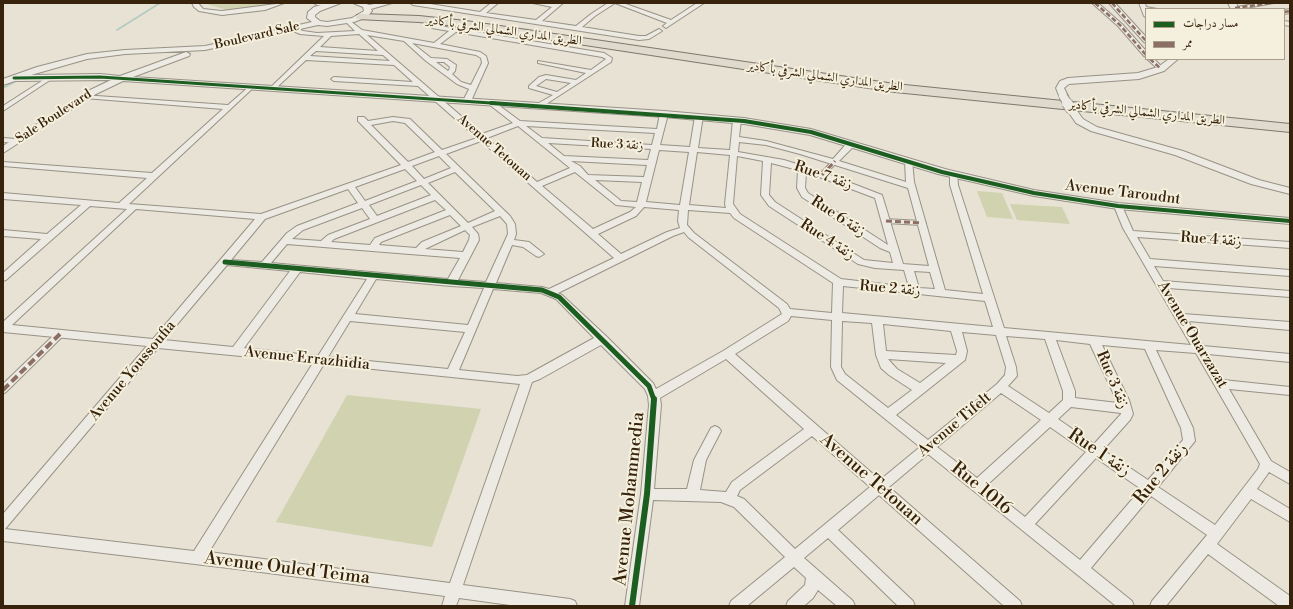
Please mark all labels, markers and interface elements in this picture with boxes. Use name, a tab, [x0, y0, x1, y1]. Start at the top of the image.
legend	[1145, 8, 1285, 60]
street label: الطريق المداري الشمالي الشرقي بأكادير	[425, 12, 583, 50]
text: مسار دراجات	[1183, 16, 1238, 31]
street label: Boulevard Sale	[213, 19, 301, 53]
text: ممر	[1183, 36, 1193, 51]
street label: الطريق المداري الشمالي الشرقي بأكادير	[746, 58, 904, 96]
street label: Sale Boulevard	[13, 87, 95, 147]
street label: الطريق المداري الشمالي الشرقي بأكادير	[1068, 97, 1226, 129]
street label: Avenue Tetouan	[454, 111, 534, 185]
street label: Rue 3 زنقة	[590, 136, 644, 154]
street label: Rue 7 زنقة	[792, 158, 854, 194]
street label: Avenue Taroudnt	[1064, 177, 1182, 209]
street label: Rue 6 زنقة	[807, 193, 869, 241]
street label: Rue 4 زنقة	[796, 216, 858, 264]
street label: Rue 4 زنقة	[1180, 229, 1242, 251]
street label: Rue 2 زنقة	[859, 277, 921, 301]
street label: Avenue Ouarzazat	[1153, 278, 1231, 392]
street label: Avenue Youssoufia	[86, 317, 180, 425]
street label: Avenue Errazhidia	[243, 343, 371, 375]
street label: Rue 3 زنقة	[1092, 348, 1132, 412]
street label: Avenue Tifelt	[915, 389, 995, 461]
street label: Avenue Mohammedia	[610, 411, 650, 587]
street label: Rue 1 زنقة	[1063, 424, 1135, 482]
street label: Avenue Tetouan	[815, 429, 927, 531]
street label: Rue 2 زنقة	[1129, 439, 1193, 509]
street label: Rue 1016	[946, 458, 1016, 520]
street label: Avenue Ouled Teima	[203, 548, 371, 590]

